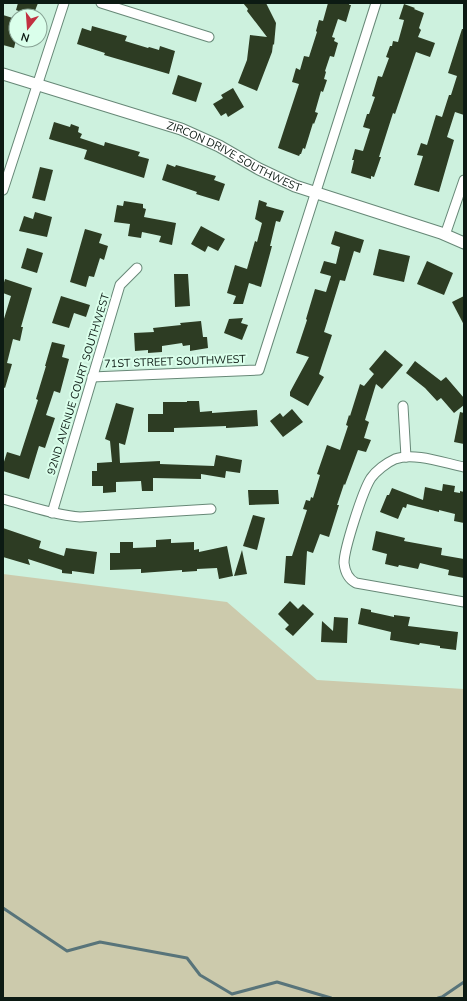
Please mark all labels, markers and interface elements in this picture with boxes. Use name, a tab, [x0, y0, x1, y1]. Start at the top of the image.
north arrow	[8, 8, 48, 48]
text: N	[19, 29, 31, 45]
street label: ZIRCON DRIVE SOUTHWEST	[165, 118, 303, 196]
street label: 92ND AVENUE COURT SOUTHWEST	[44, 291, 113, 477]
street label: 71ST STREET SOUTHWEST	[104, 352, 247, 371]

